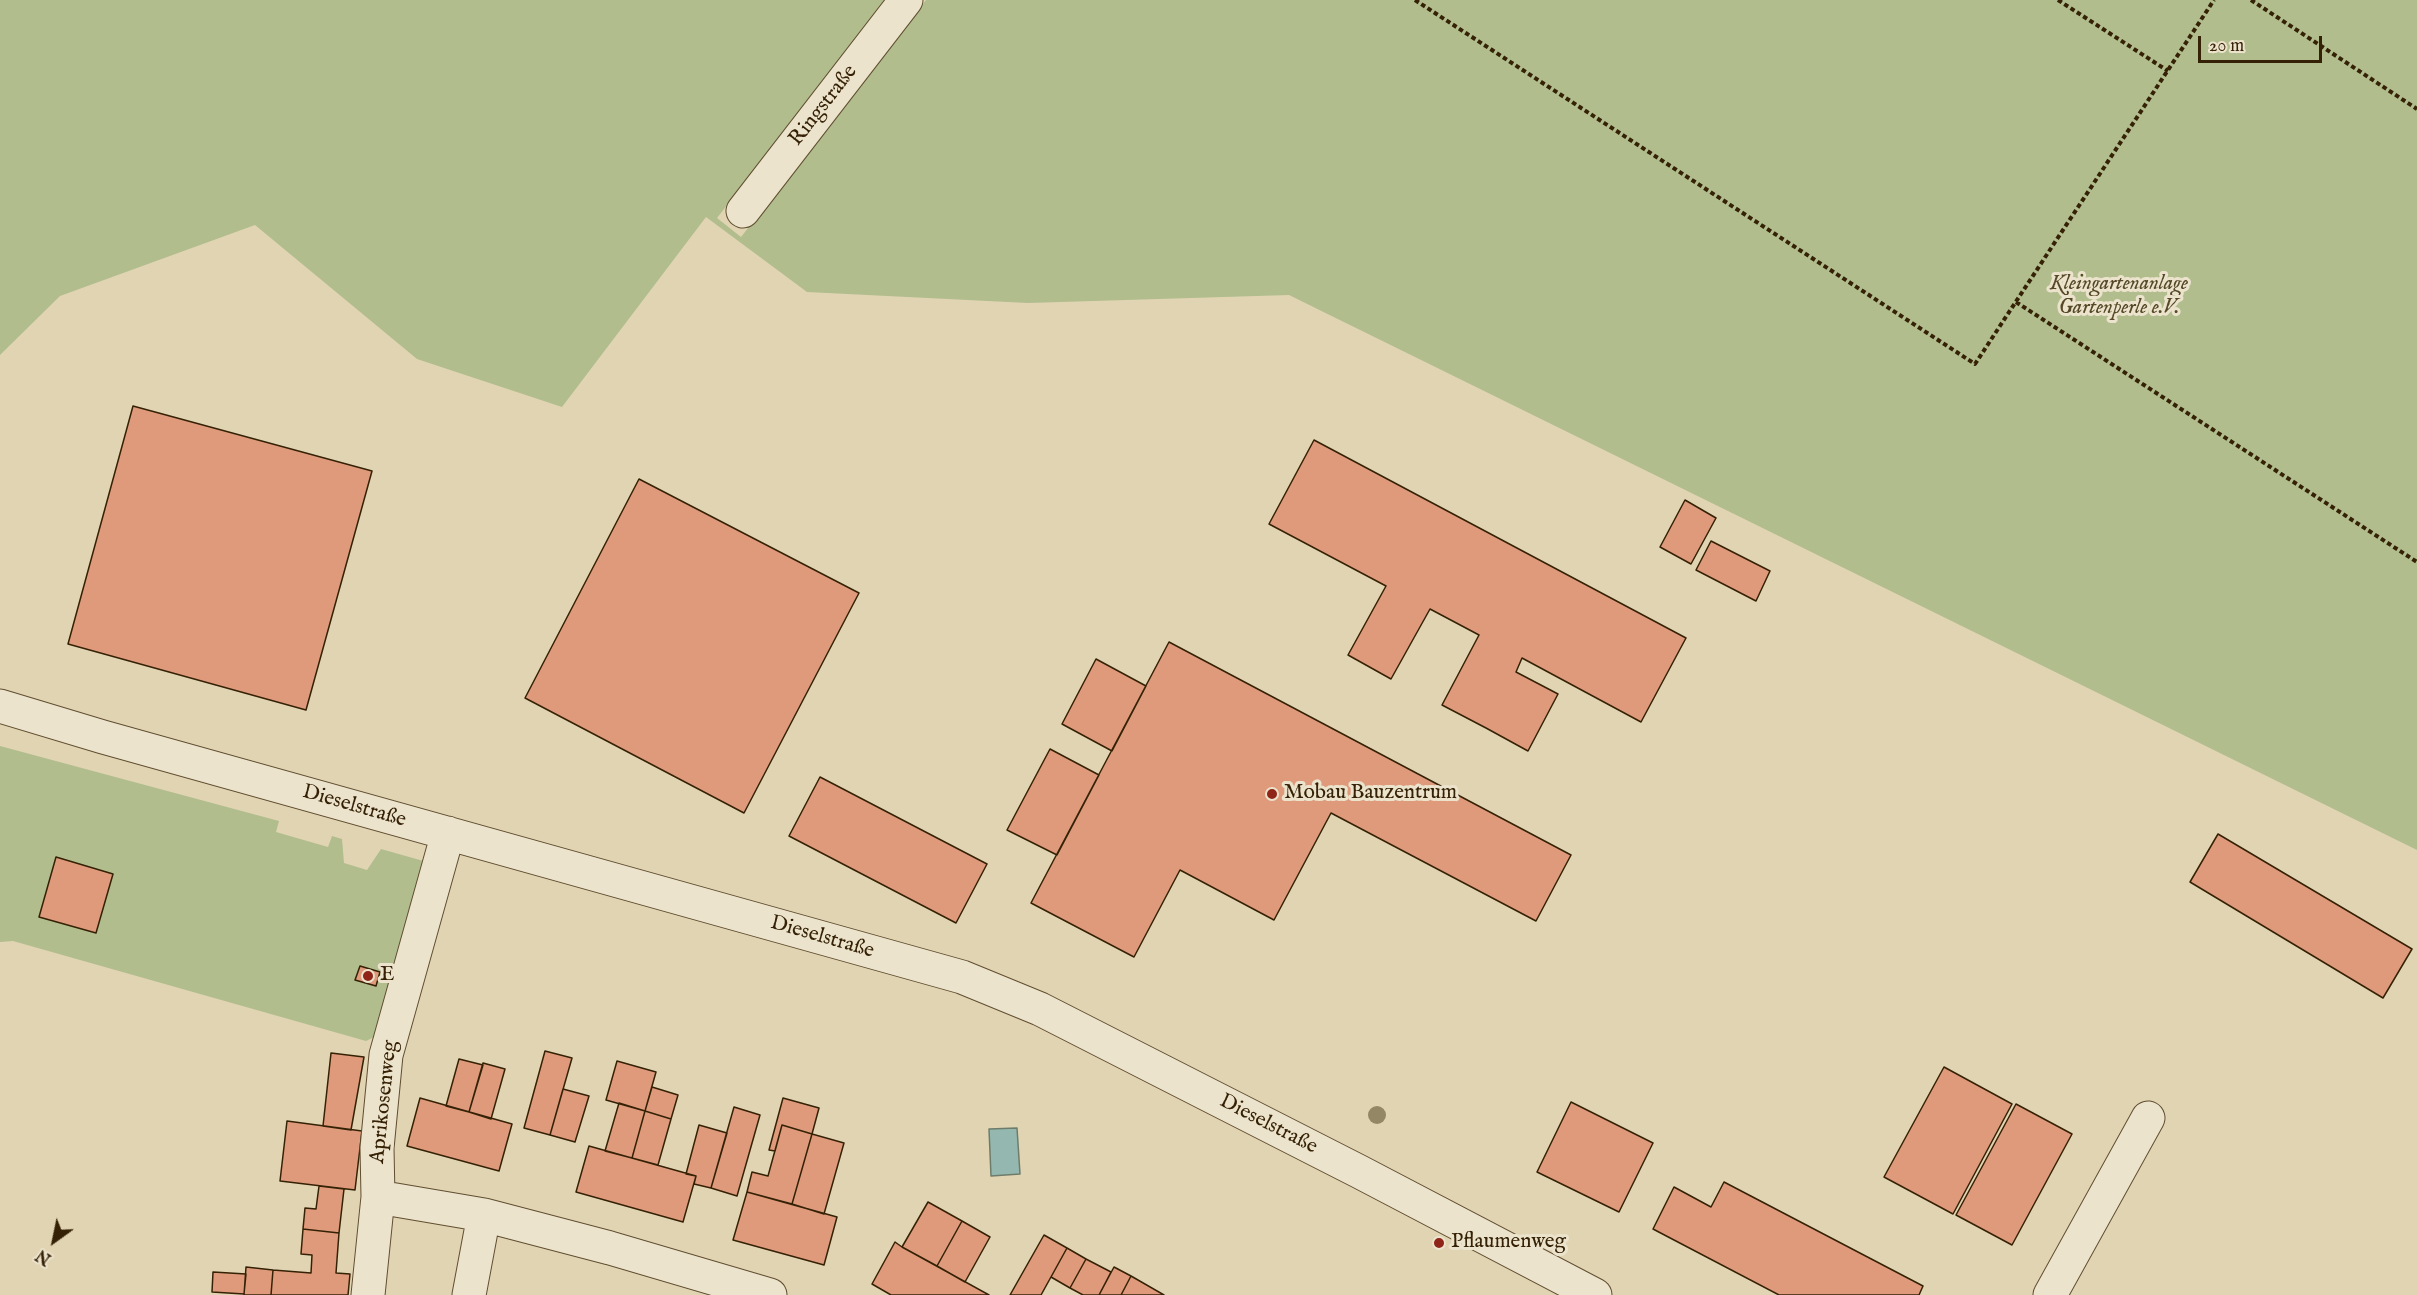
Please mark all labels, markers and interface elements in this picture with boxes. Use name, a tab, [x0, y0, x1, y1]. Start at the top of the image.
scale bar	[2201, 24, 2326, 62]
text: 20 m	[2209, 35, 2244, 58]
street label: Ringstraße	[785, 60, 863, 152]
park label: Kleingartenanlage Gartenperle e.V.	[2050, 272, 2188, 322]
street label: Dieselstraße	[299, 780, 409, 834]
place label: Mobau Bauzentrum	[1284, 781, 1457, 807]
marker: Mobau Bauzentrum	[1265, 787, 1279, 801]
street label: Dieselstraße	[767, 911, 877, 965]
place label: E	[380, 963, 395, 989]
marker: E	[361, 969, 375, 983]
street label: Aprikosenweg	[366, 1039, 404, 1165]
street label: Dieselstraße	[1215, 1090, 1321, 1160]
north arrow	[24, 1211, 84, 1271]
place label: Pflaumenweg	[1451, 1230, 1566, 1256]
marker: Pflaumenweg	[1432, 1236, 1446, 1250]
text: N	[33, 1244, 55, 1268]

